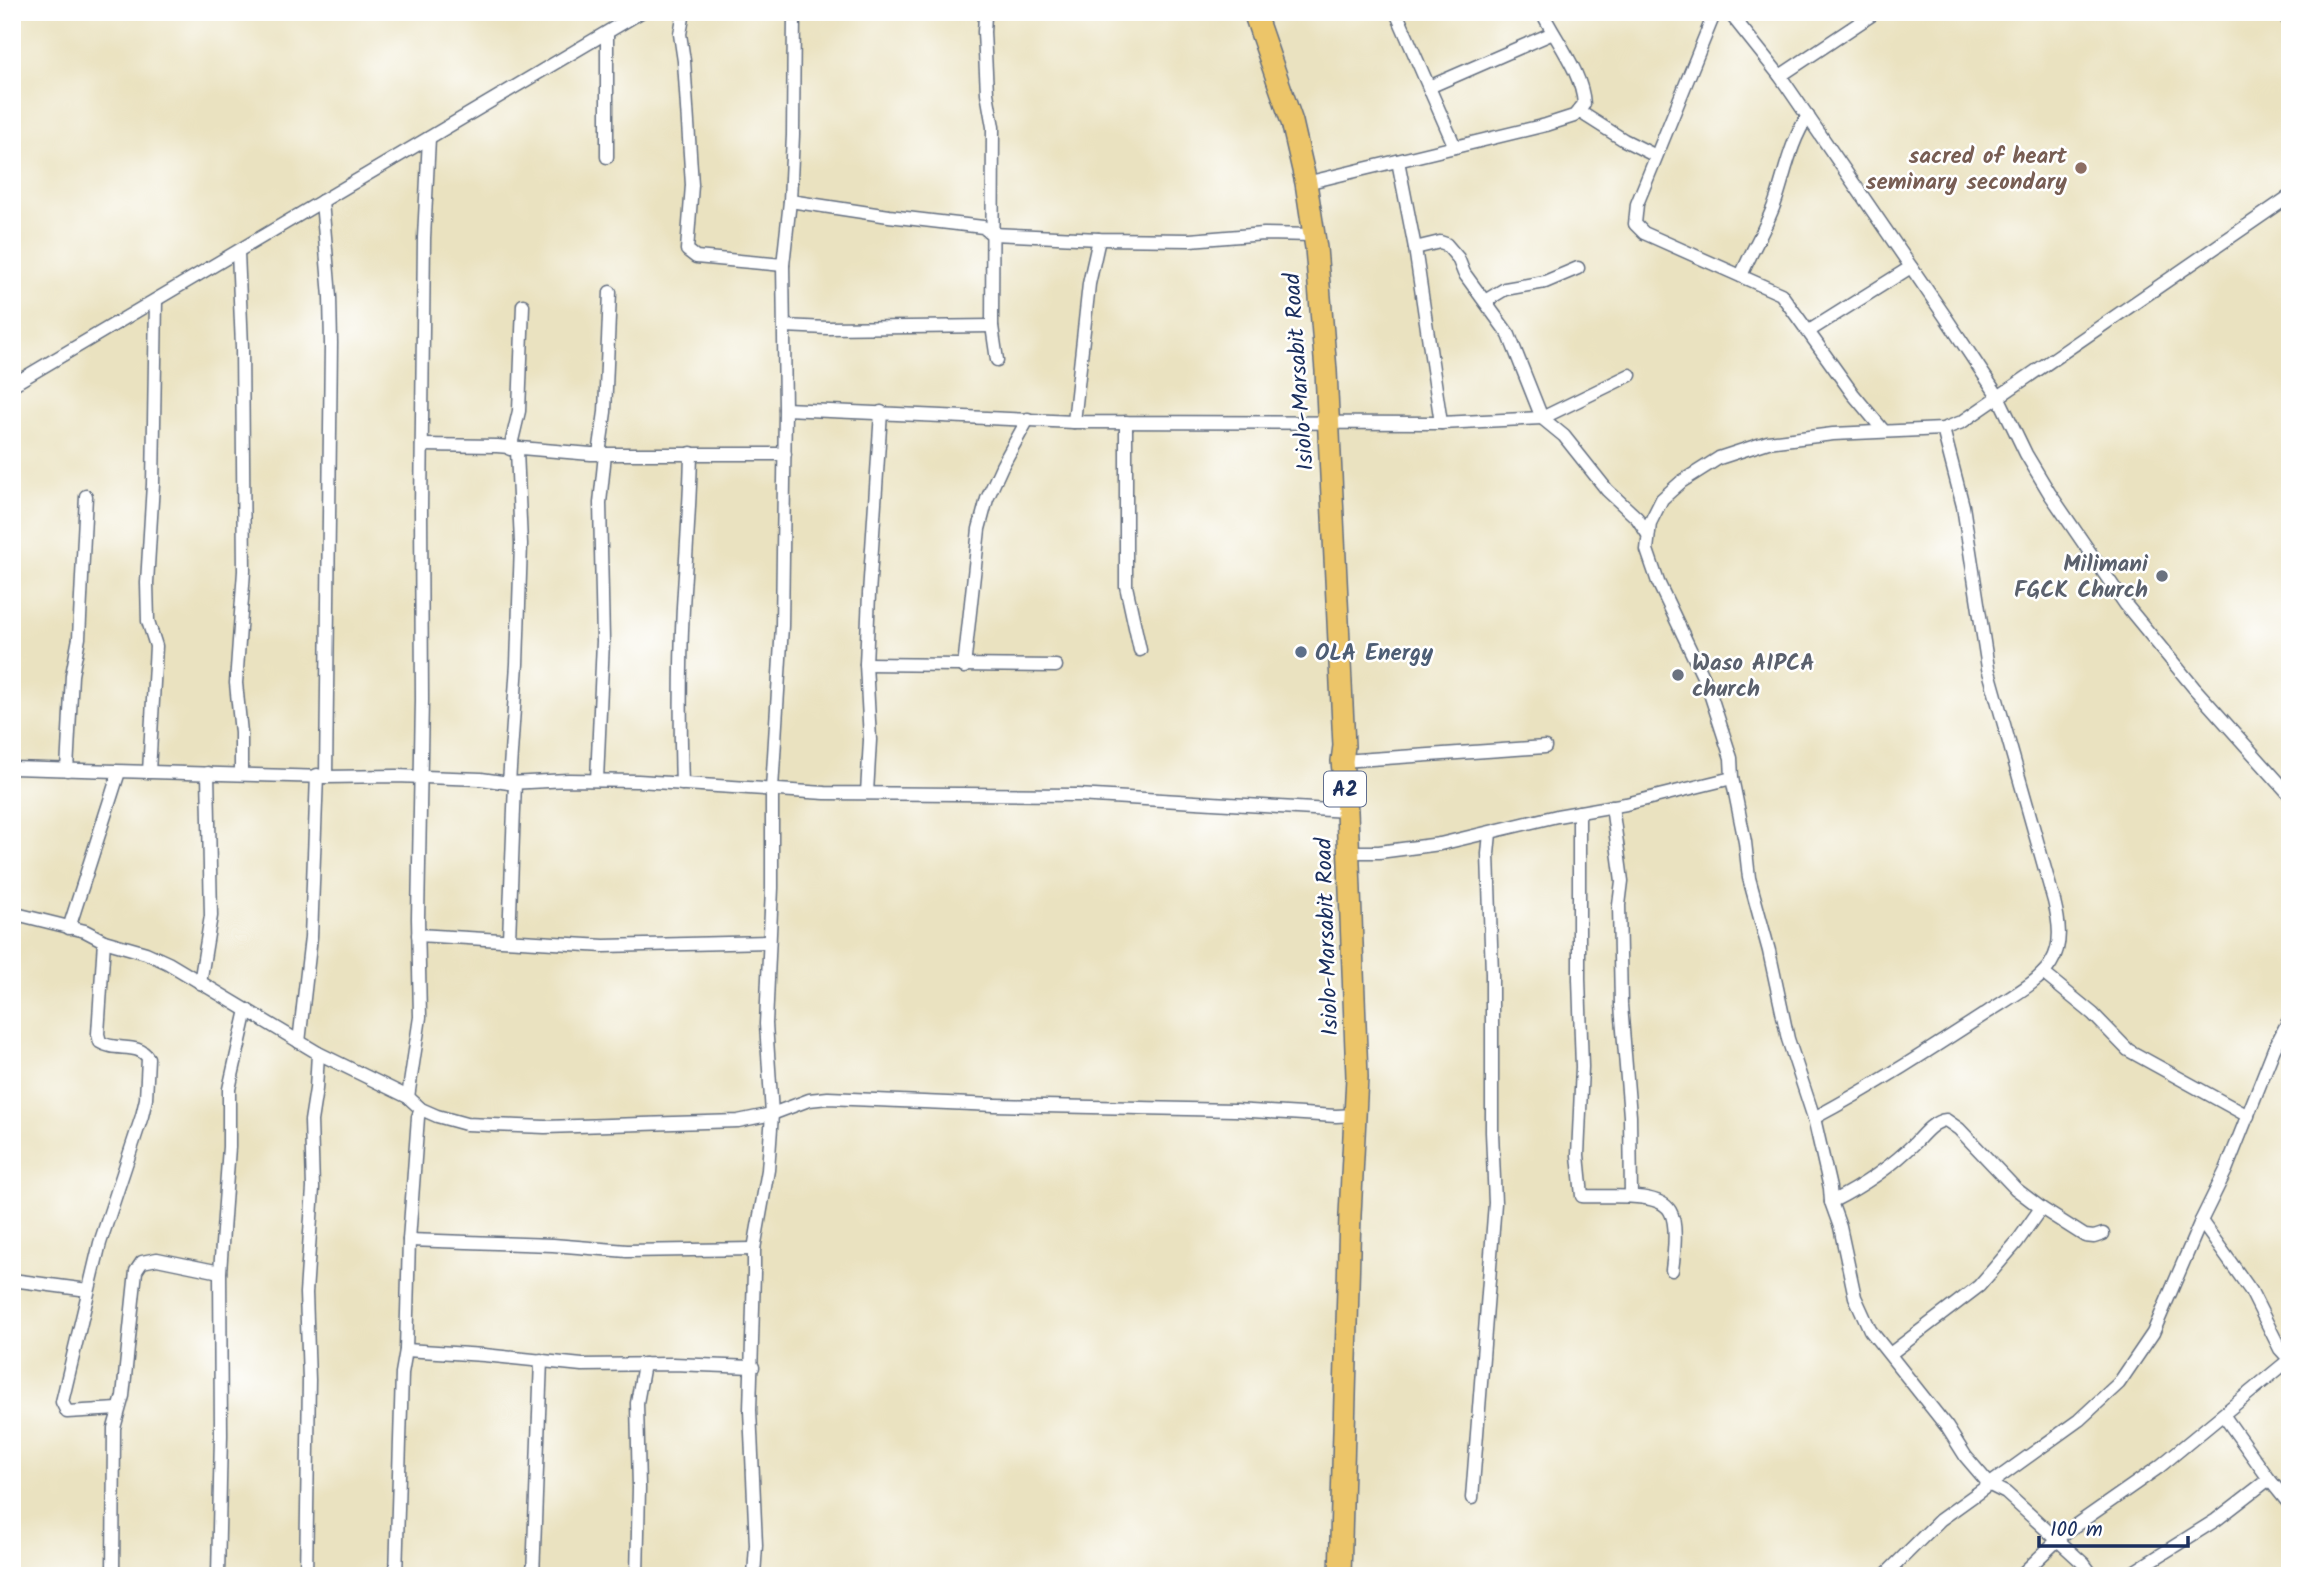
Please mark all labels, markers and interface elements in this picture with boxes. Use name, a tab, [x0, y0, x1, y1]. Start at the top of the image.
place label: sacred of heart seminary secondary	[1866, 139, 2068, 201]
marker: sacred of heart seminary secondary	[2073, 160, 2089, 176]
street label: Isiolo-Marsabit Road	[1275, 271, 1325, 472]
place label: Milimani FGCK Church	[2014, 547, 2149, 609]
marker: Milimani FGCK Church	[2154, 568, 2170, 584]
place label: OLA Energy	[1315, 636, 1433, 672]
marker: OLA Energy	[1293, 644, 1309, 660]
place label: Waso AIPCA church	[1692, 646, 1815, 708]
marker: Waso AIPCA church	[1670, 667, 1686, 683]
road number: A2	[1324, 772, 1366, 806]
street label: Isiolo-Marsabit Road	[1307, 837, 1349, 1037]
scale bar	[2039, 1504, 2188, 1548]
text: 100 m	[2050, 1514, 2103, 1547]

